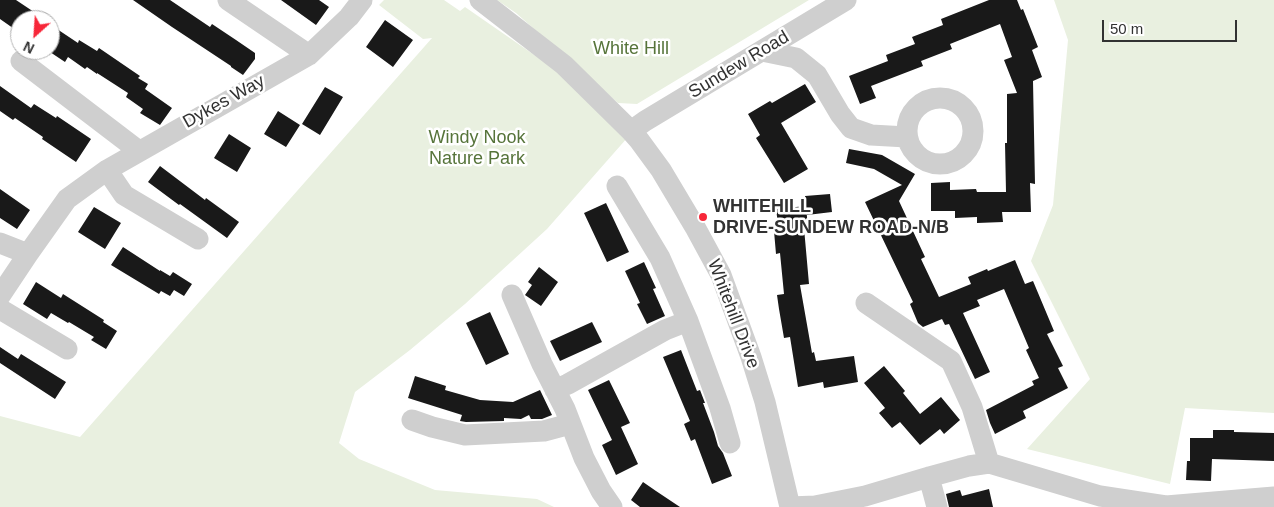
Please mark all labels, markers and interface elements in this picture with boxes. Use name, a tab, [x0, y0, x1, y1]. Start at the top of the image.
north arrow	[10, 10, 60, 60]
scale bar	[1104, 10, 1239, 42]
text: 50 m	[1110, 20, 1143, 37]
street label: Sundew Road	[685, 27, 793, 103]
text: N	[21, 38, 37, 57]
park label: White Hill	[593, 38, 669, 60]
street label: Dykes Way	[179, 71, 269, 133]
park label: Windy Nook Nature Park	[428, 127, 526, 170]
place label: WHITEHILL DRIVE-SUNDEW ROAD-N/B	[713, 196, 949, 238]
marker: WHITEHILL DRIVE-SUNDEW ROAD-N/B	[697, 211, 709, 223]
street label: Whitehill Drive	[702, 256, 764, 372]

